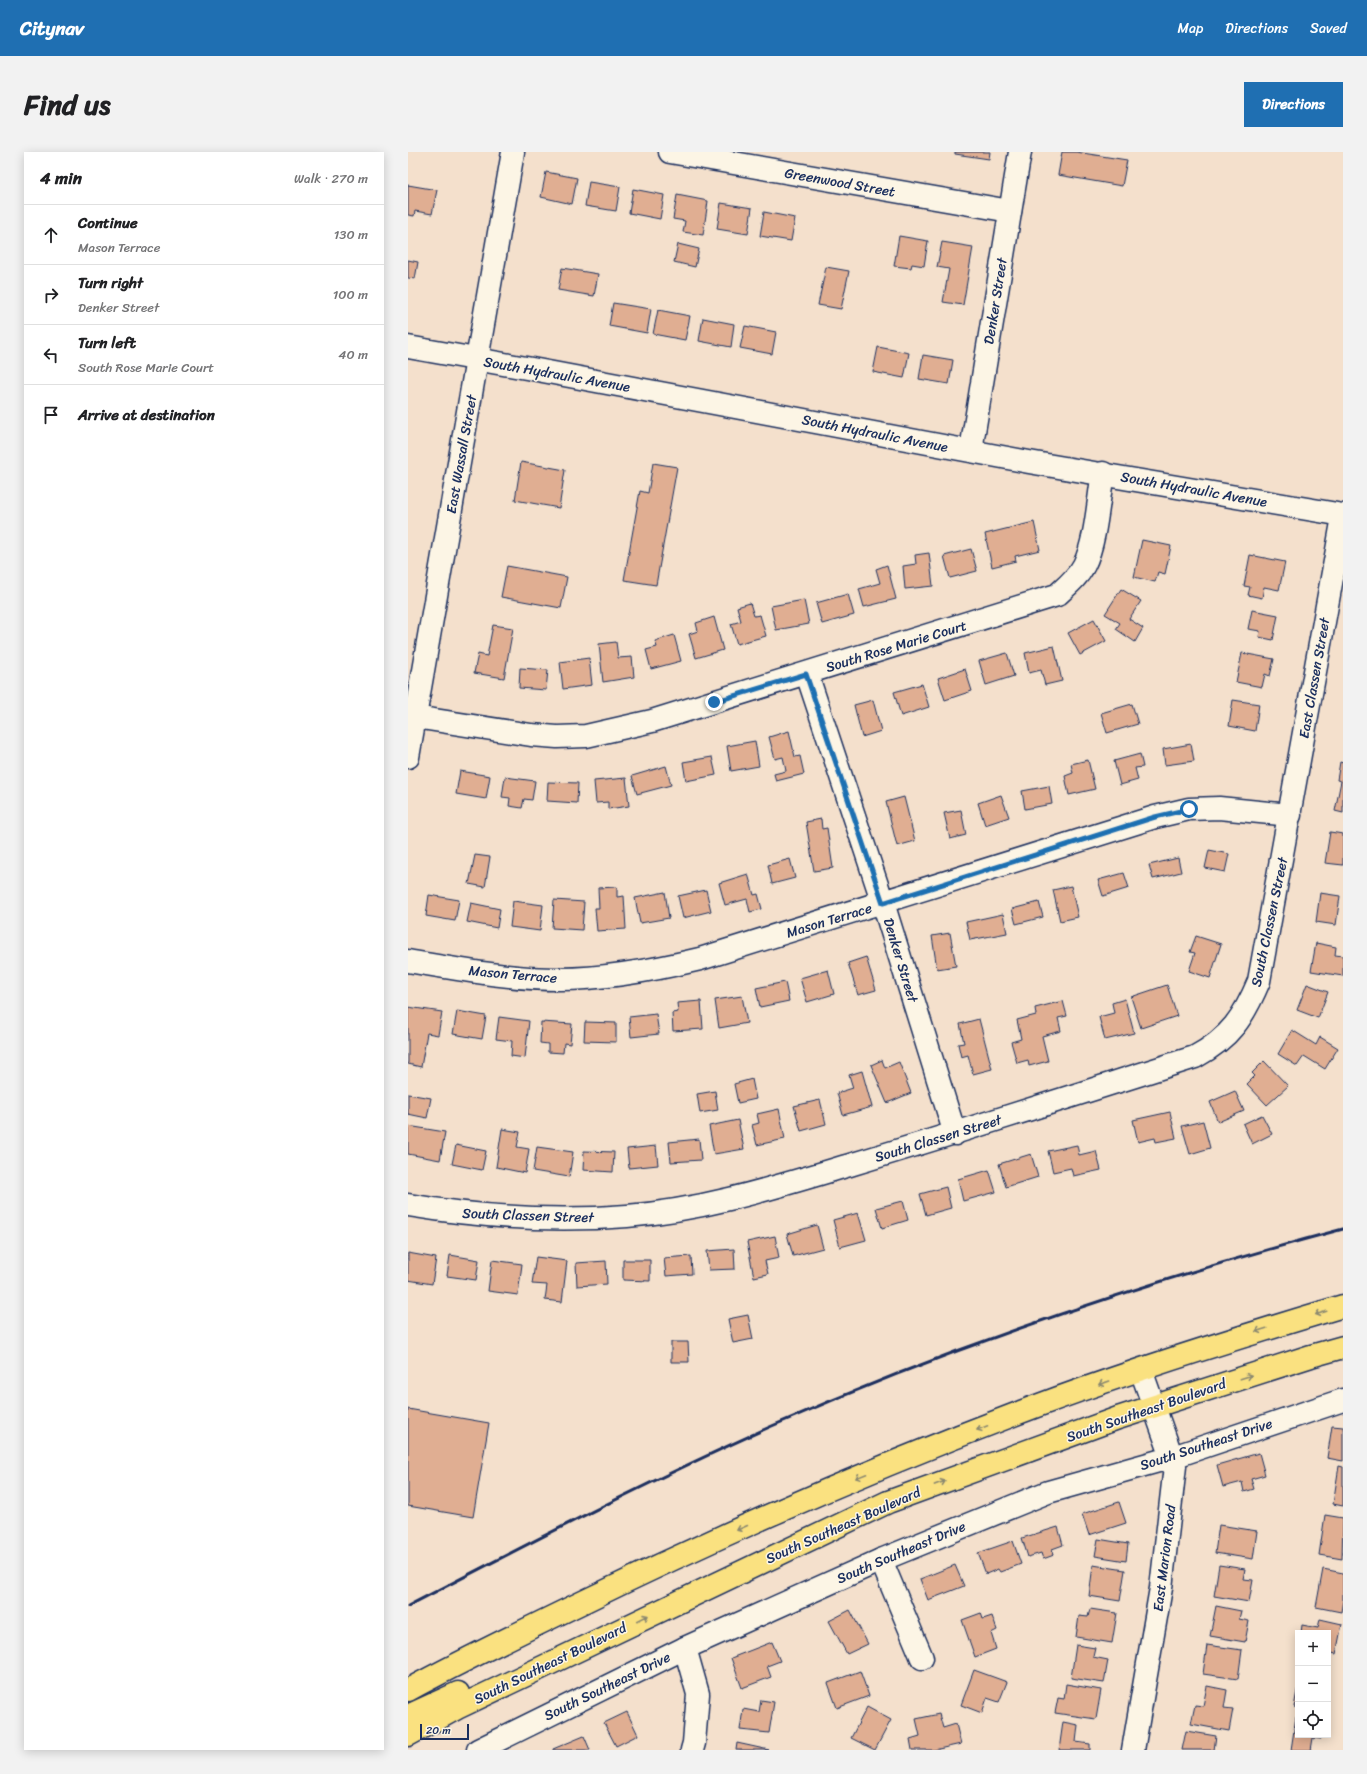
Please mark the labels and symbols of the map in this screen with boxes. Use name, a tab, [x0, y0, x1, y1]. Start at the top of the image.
street label: Greenwood Street	[783, 160, 897, 205]
street label: Denker Street	[976, 255, 1015, 346]
street label: South Hydraulic Avenue	[482, 349, 632, 400]
street label: East Wassall Street	[439, 391, 484, 516]
street label: South Hydraulic Avenue	[800, 407, 950, 460]
street label: South Hydraulic Avenue	[1119, 464, 1269, 515]
street label: South Rose Marie Court	[822, 613, 970, 680]
street label: East Classen Street	[1292, 614, 1338, 740]
route end	[705, 693, 723, 711]
route start	[1180, 800, 1198, 818]
street label: South Classen Street	[1244, 854, 1296, 989]
street label: Mason Terrace	[783, 896, 875, 945]
street label: Denker Street	[876, 915, 926, 1007]
street label: Mason Terrace	[468, 958, 558, 991]
street label: South Classen Street	[871, 1107, 1006, 1170]
street label: South Classen Street	[462, 1201, 596, 1230]
one-way arrow	[1315, 1310, 1328, 1317]
one-way arrow	[1255, 1327, 1268, 1334]
street label: South Southeast Boulevard	[1063, 1371, 1231, 1450]
one-way arrow	[1239, 1373, 1252, 1380]
one-way arrow	[1099, 1379, 1111, 1387]
street label: South Southeast Drive	[1137, 1411, 1276, 1478]
one-way arrow	[977, 1424, 989, 1432]
one-way arrow	[856, 1472, 868, 1480]
street label: South Southeast Boulevard	[762, 1479, 926, 1571]
one-way arrow	[933, 1479, 946, 1486]
street label: East Marion Road	[1146, 1502, 1184, 1613]
street label: South Southeast Drive	[833, 1514, 970, 1591]
one-way arrow	[737, 1524, 749, 1532]
one-way arrow	[637, 1614, 649, 1621]
street label: South Southeast Boulevard	[469, 1615, 632, 1711]
street label: South Southeast Drive	[540, 1645, 675, 1728]
scale bar	[420, 1722, 469, 1741]

